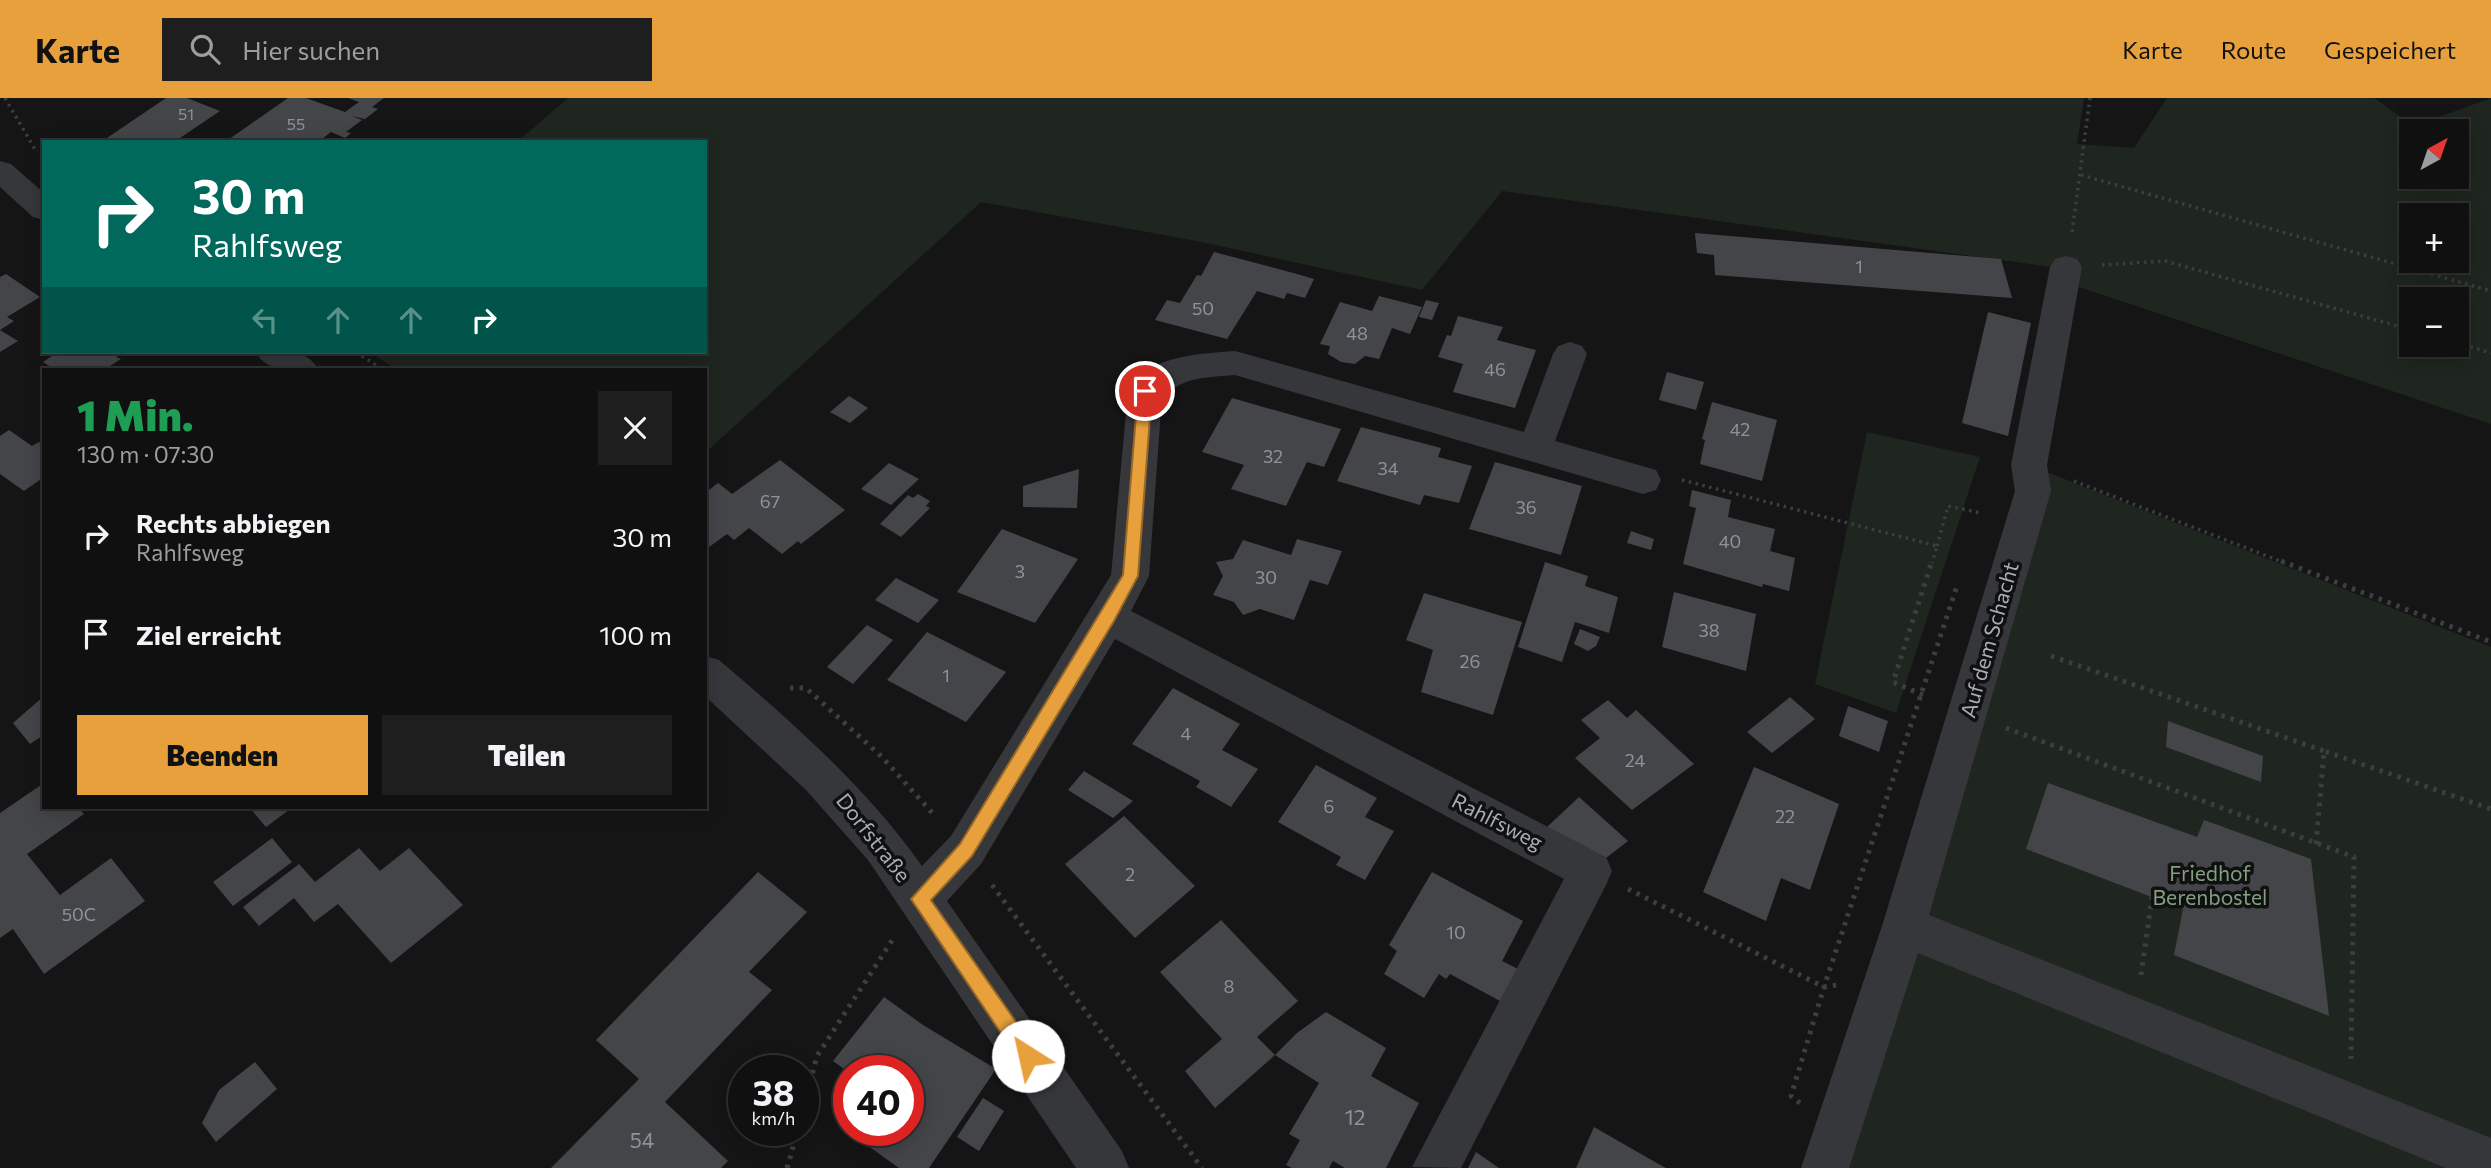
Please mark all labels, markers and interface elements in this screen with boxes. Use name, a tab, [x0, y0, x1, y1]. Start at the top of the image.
search box	[162, 18, 652, 81]
text: Karte	[35, 29, 120, 70]
icon: search	[186, 30, 224, 68]
text: Hier suchen	[242, 34, 380, 65]
text: Karte	[2122, 35, 2183, 64]
text: Route	[2221, 35, 2286, 64]
text: Gespeichert	[2324, 35, 2456, 64]
house number: 51	[178, 104, 194, 123]
house number: 55	[287, 114, 305, 133]
north arrow	[2399, 119, 2469, 189]
map controls	[2399, 119, 2469, 357]
text: 30 m	[192, 164, 305, 224]
icon: right	[77, 168, 168, 259]
button: +	[2399, 203, 2469, 273]
text: Rahlfsweg	[192, 224, 342, 264]
house number: 1	[1855, 255, 1863, 277]
button: −	[2399, 287, 2469, 357]
house number: 50	[1192, 297, 1214, 319]
icon: left	[246, 301, 284, 339]
icon: ahead	[319, 301, 357, 339]
icon: ahead	[392, 301, 430, 339]
icon: right	[465, 301, 503, 339]
house number: 48	[1346, 322, 1368, 344]
house number: 46	[1484, 358, 1506, 380]
pin	[1115, 361, 1175, 421]
icon: arrive	[1126, 372, 1164, 410]
text: 1 Min.	[77, 388, 194, 440]
button: close	[598, 391, 672, 465]
house number: 42	[1730, 418, 1750, 440]
text: 130 m · 07:30	[77, 440, 214, 468]
house number: 32	[1263, 445, 1283, 467]
house number: 34	[1377, 457, 1399, 479]
house number: 67	[760, 490, 780, 512]
house number: 36	[1515, 496, 1537, 518]
text: Rechts abbiegen	[136, 507, 331, 538]
icon: right	[77, 517, 115, 555]
text: 30 m	[613, 521, 672, 552]
house number: 40	[1719, 530, 1741, 552]
text: Rahlfsweg	[136, 538, 244, 566]
street label: Auf dem Schacht	[1954, 559, 2023, 720]
house number: 3	[1015, 560, 1025, 582]
house number: 30	[1255, 566, 1277, 588]
icon: arrive	[77, 615, 115, 653]
text: Ziel erreicht	[136, 619, 281, 650]
text: 100 m	[599, 619, 672, 650]
house number: 38	[1698, 619, 1720, 641]
house number: 26	[1460, 650, 1480, 672]
house number: 1	[942, 664, 950, 686]
button: Beenden	[77, 715, 368, 795]
button: Teilen	[382, 715, 672, 795]
house number: 4	[1181, 722, 1192, 744]
house number: 24	[1625, 749, 1645, 771]
street label: Rahlfsweg	[1448, 787, 1547, 854]
street label: Dorfstraße	[832, 788, 916, 886]
house number: 6	[1324, 795, 1334, 817]
house number: 22	[1775, 805, 1795, 827]
park label: Friedhof Berenbostel	[2153, 860, 2267, 909]
house number: 2	[1125, 863, 1135, 885]
house number: 50C	[62, 903, 96, 925]
house number: 10	[1446, 921, 1466, 943]
house number: 8	[1224, 975, 1235, 997]
position arrow	[991, 1019, 1065, 1093]
speed limit sign: 40	[833, 1055, 924, 1146]
text: 38	[752, 1070, 795, 1113]
house number: 12	[1345, 1104, 1365, 1129]
text: km/h	[752, 1107, 795, 1129]
house number: 54	[630, 1127, 655, 1152]

